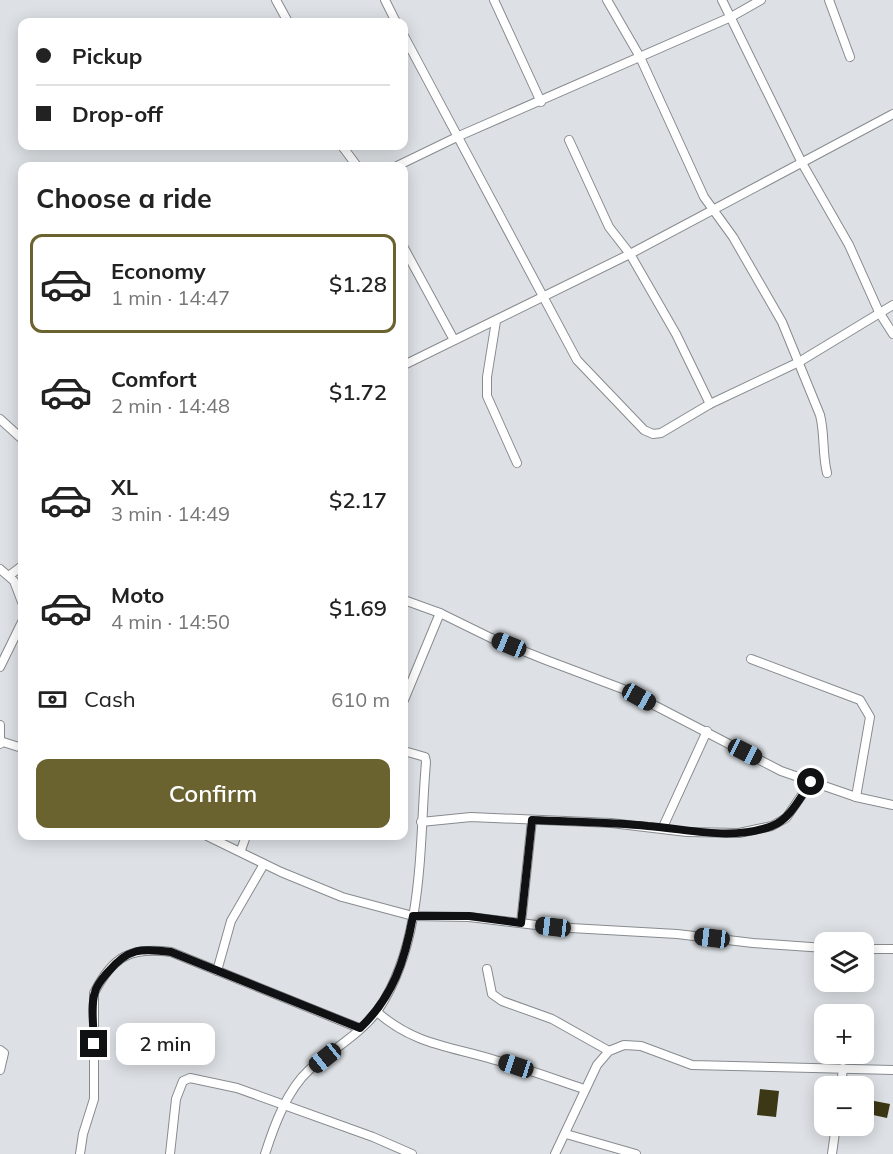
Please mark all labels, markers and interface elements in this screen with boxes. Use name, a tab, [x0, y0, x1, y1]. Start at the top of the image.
text: Pickup	[72, 42, 142, 70]
text: Drop-off	[72, 100, 163, 128]
text: Choose a ride	[36, 181, 212, 215]
icon: car	[39, 257, 93, 311]
text: Economy	[111, 257, 206, 285]
text: $1.28	[329, 270, 387, 298]
text: 1 min · 14:47	[111, 285, 230, 310]
icon: car	[39, 365, 93, 419]
text: Comfort	[111, 365, 197, 393]
text: $1.72	[329, 378, 387, 406]
text: 2 min · 14:48	[111, 393, 230, 418]
icon: car	[39, 473, 93, 527]
text: XL	[111, 473, 138, 501]
text: $2.17	[329, 486, 387, 514]
text: 3 min · 14:49	[111, 501, 230, 526]
icon: car	[39, 581, 93, 635]
text: Moto	[111, 581, 164, 609]
text: $1.69	[329, 594, 387, 622]
text: 4 min · 14:50	[111, 609, 230, 634]
car	[489, 630, 529, 660]
car	[619, 680, 659, 714]
icon: cash	[36, 683, 69, 716]
text: Cash	[84, 685, 136, 713]
text: 610 m	[331, 687, 390, 712]
car	[725, 736, 765, 768]
button: Confirm	[36, 759, 390, 828]
route start	[797, 768, 824, 795]
car	[534, 916, 572, 938]
car	[693, 927, 731, 949]
map controls	[814, 932, 874, 1136]
button: layers	[814, 932, 874, 992]
button: +	[814, 1004, 874, 1064]
callout: 2 min	[115, 1023, 214, 1065]
route end	[80, 1030, 107, 1057]
text: 2 min	[140, 1031, 191, 1056]
car	[305, 1040, 345, 1076]
car	[496, 1052, 536, 1080]
button: −	[814, 1076, 874, 1136]

